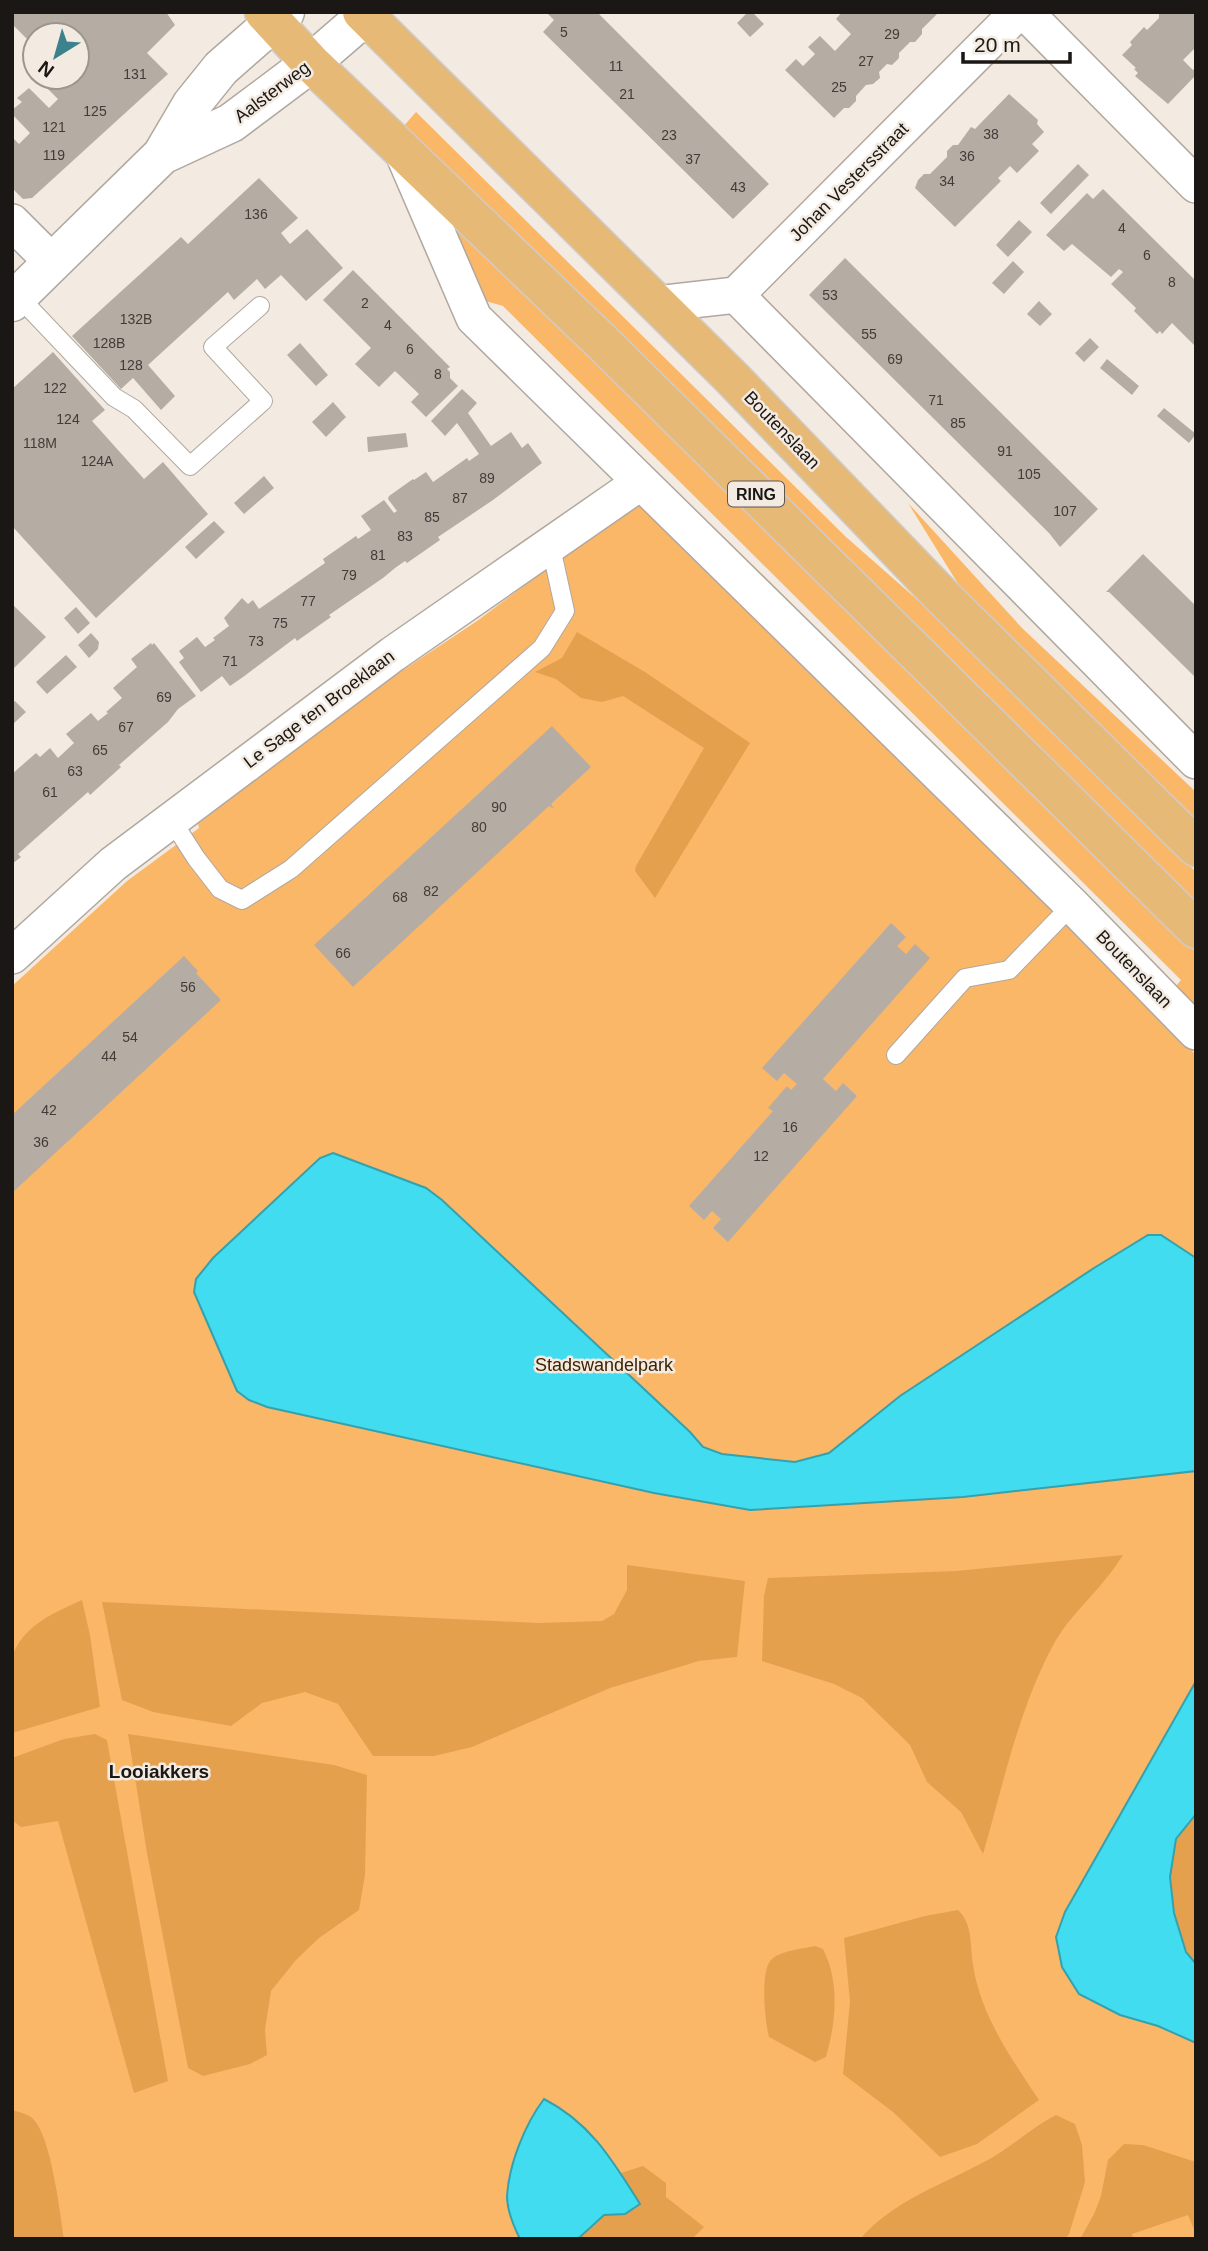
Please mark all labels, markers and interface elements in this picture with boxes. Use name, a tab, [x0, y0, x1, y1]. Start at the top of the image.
north arrow	[21, 21, 91, 91]
scale bar	[963, 21, 1070, 65]
house number: 5	[560, 24, 568, 40]
house number: 29	[884, 26, 900, 42]
text: 20 m	[974, 33, 1021, 56]
house number: 27	[858, 53, 874, 69]
text: N	[34, 57, 58, 82]
street label: Aalsterweg	[230, 57, 314, 127]
house number: 11	[609, 58, 623, 74]
house number: 131	[123, 66, 147, 82]
house number: 25	[831, 79, 847, 95]
house number: 21	[619, 86, 635, 102]
house number: 125	[83, 103, 107, 119]
house number: 121	[42, 119, 66, 135]
street label: Johan Vestersstraat	[786, 119, 912, 245]
house number: 38	[983, 126, 999, 142]
house number: 23	[661, 127, 677, 143]
house number: 119	[43, 147, 65, 163]
house number: 36	[959, 148, 975, 164]
house number: 37	[685, 151, 701, 167]
house number: 34	[939, 173, 955, 189]
house number: 43	[730, 179, 746, 195]
house number: 136	[244, 206, 268, 222]
house number: 4	[1118, 220, 1126, 236]
house number: 6	[1143, 247, 1151, 263]
house number: 8	[1168, 274, 1176, 290]
house number: 53	[822, 287, 838, 303]
house number: 2	[361, 295, 369, 311]
house number: 132B	[120, 311, 152, 327]
house number: 4	[384, 317, 392, 333]
house number: 55	[861, 326, 877, 342]
house number: 128B	[93, 335, 125, 351]
house number: 6	[406, 341, 414, 357]
house number: 69	[887, 351, 903, 367]
house number: 128	[119, 357, 143, 373]
house number: 8	[434, 366, 442, 382]
house number: 122	[43, 380, 67, 396]
street label: Boutenslaan	[740, 387, 824, 473]
house number: 71	[928, 392, 944, 408]
house number: 124	[56, 411, 80, 427]
house number: 85	[950, 415, 966, 431]
house number: 118M	[23, 435, 57, 451]
house number: 91	[997, 443, 1013, 459]
house number: 124A	[81, 453, 114, 469]
house number: 105	[1017, 466, 1041, 482]
house number: 89	[479, 470, 495, 486]
road number: RING	[728, 481, 784, 506]
house number: 87	[452, 490, 468, 506]
house number: 107	[1053, 503, 1077, 519]
house number: 85	[424, 509, 440, 525]
house number: 83	[397, 528, 413, 544]
house number: 81	[370, 547, 386, 563]
house number: 79	[341, 567, 357, 583]
house number: 77	[300, 593, 316, 609]
house number: 75	[272, 615, 288, 631]
house number: 73	[248, 633, 264, 649]
street label: Le Sage ten Broeklaan	[240, 646, 398, 772]
house number: 71	[222, 653, 238, 669]
house number: 69	[156, 689, 172, 705]
house number: 67	[118, 719, 134, 735]
house number: 65	[92, 742, 108, 758]
house number: 63	[67, 763, 83, 779]
house number: 61	[42, 784, 58, 800]
house number: 90	[491, 799, 507, 815]
house number: 80	[471, 819, 487, 835]
house number: 82	[423, 883, 439, 899]
house number: 68	[392, 889, 408, 905]
street label: Boutenslaan	[1092, 926, 1176, 1012]
house number: 66	[335, 945, 351, 961]
house number: 56	[180, 979, 196, 995]
house number: 54	[122, 1029, 138, 1045]
house number: 44	[101, 1048, 117, 1064]
house number: 42	[41, 1102, 57, 1118]
house number: 16	[782, 1119, 798, 1135]
house number: 36	[33, 1134, 49, 1150]
house number: 12	[753, 1148, 769, 1164]
park label: Stadswandelpark	[535, 1355, 674, 1375]
district label: Looiakkers	[109, 1761, 209, 1782]

